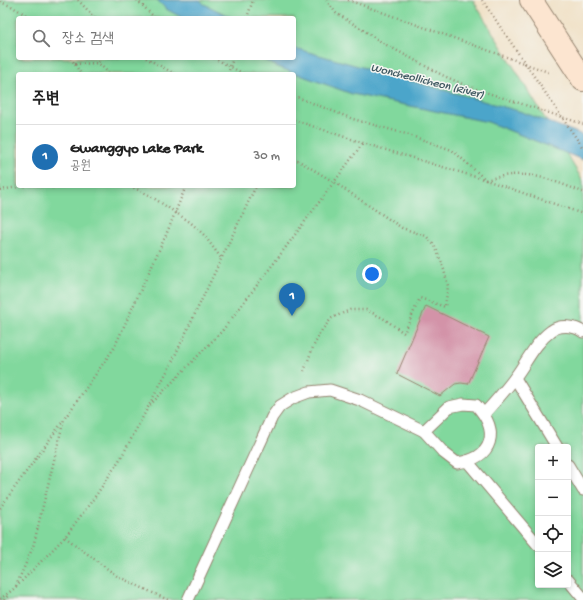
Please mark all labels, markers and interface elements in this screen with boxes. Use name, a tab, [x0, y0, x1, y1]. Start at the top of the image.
search box	[16, 16, 296, 60]
icon: search	[30, 27, 52, 49]
text: 장소 검색	[62, 30, 114, 48]
water label: Woncheollicheon (River)	[369, 61, 485, 103]
text: 주변	[32, 90, 59, 110]
text: Gwanggyo Lake Park	[70, 140, 203, 158]
text: 1	[42, 149, 48, 164]
text: 30 m	[254, 149, 280, 164]
text: 공원	[70, 159, 91, 174]
your location	[362, 264, 382, 284]
pin: 1	[279, 283, 305, 316]
map controls	[535, 444, 571, 588]
button: +	[535, 444, 571, 480]
button: −	[535, 480, 571, 516]
button: locate	[535, 516, 571, 552]
button: layers	[535, 552, 571, 588]

